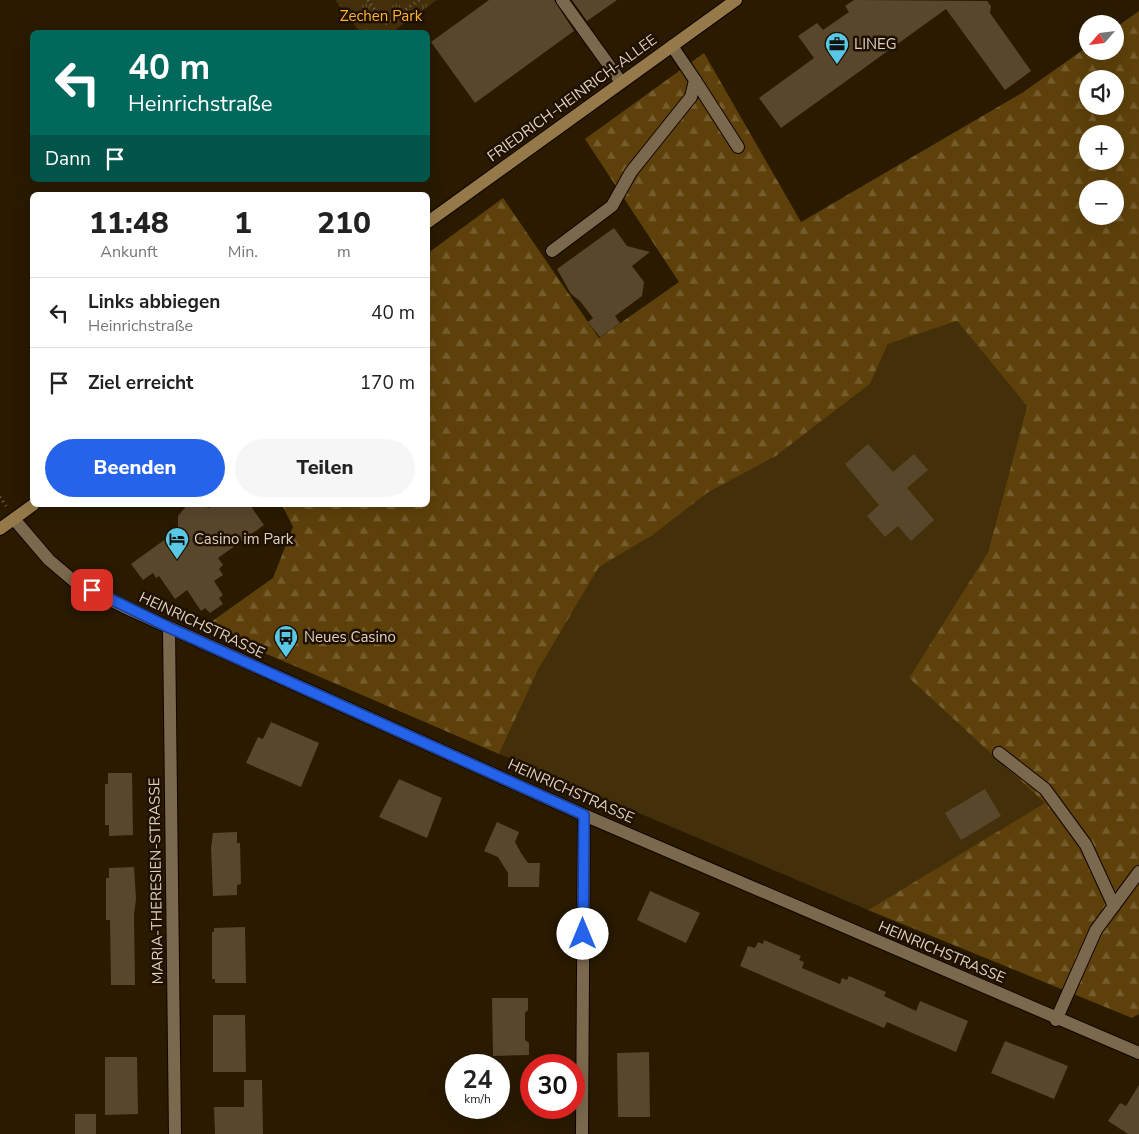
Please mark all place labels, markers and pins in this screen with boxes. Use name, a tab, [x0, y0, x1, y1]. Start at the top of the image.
office icon: LINEG	[824, 31, 850, 65]
place label: LINEG	[854, 34, 897, 54]
hotel icon: Casino im Park	[164, 526, 190, 560]
place label: Casino im Park	[194, 529, 294, 549]
pin	[71, 569, 113, 611]
bus stop icon: Neues Casino	[273, 624, 299, 658]
place label: Neues Casino	[304, 627, 396, 647]

